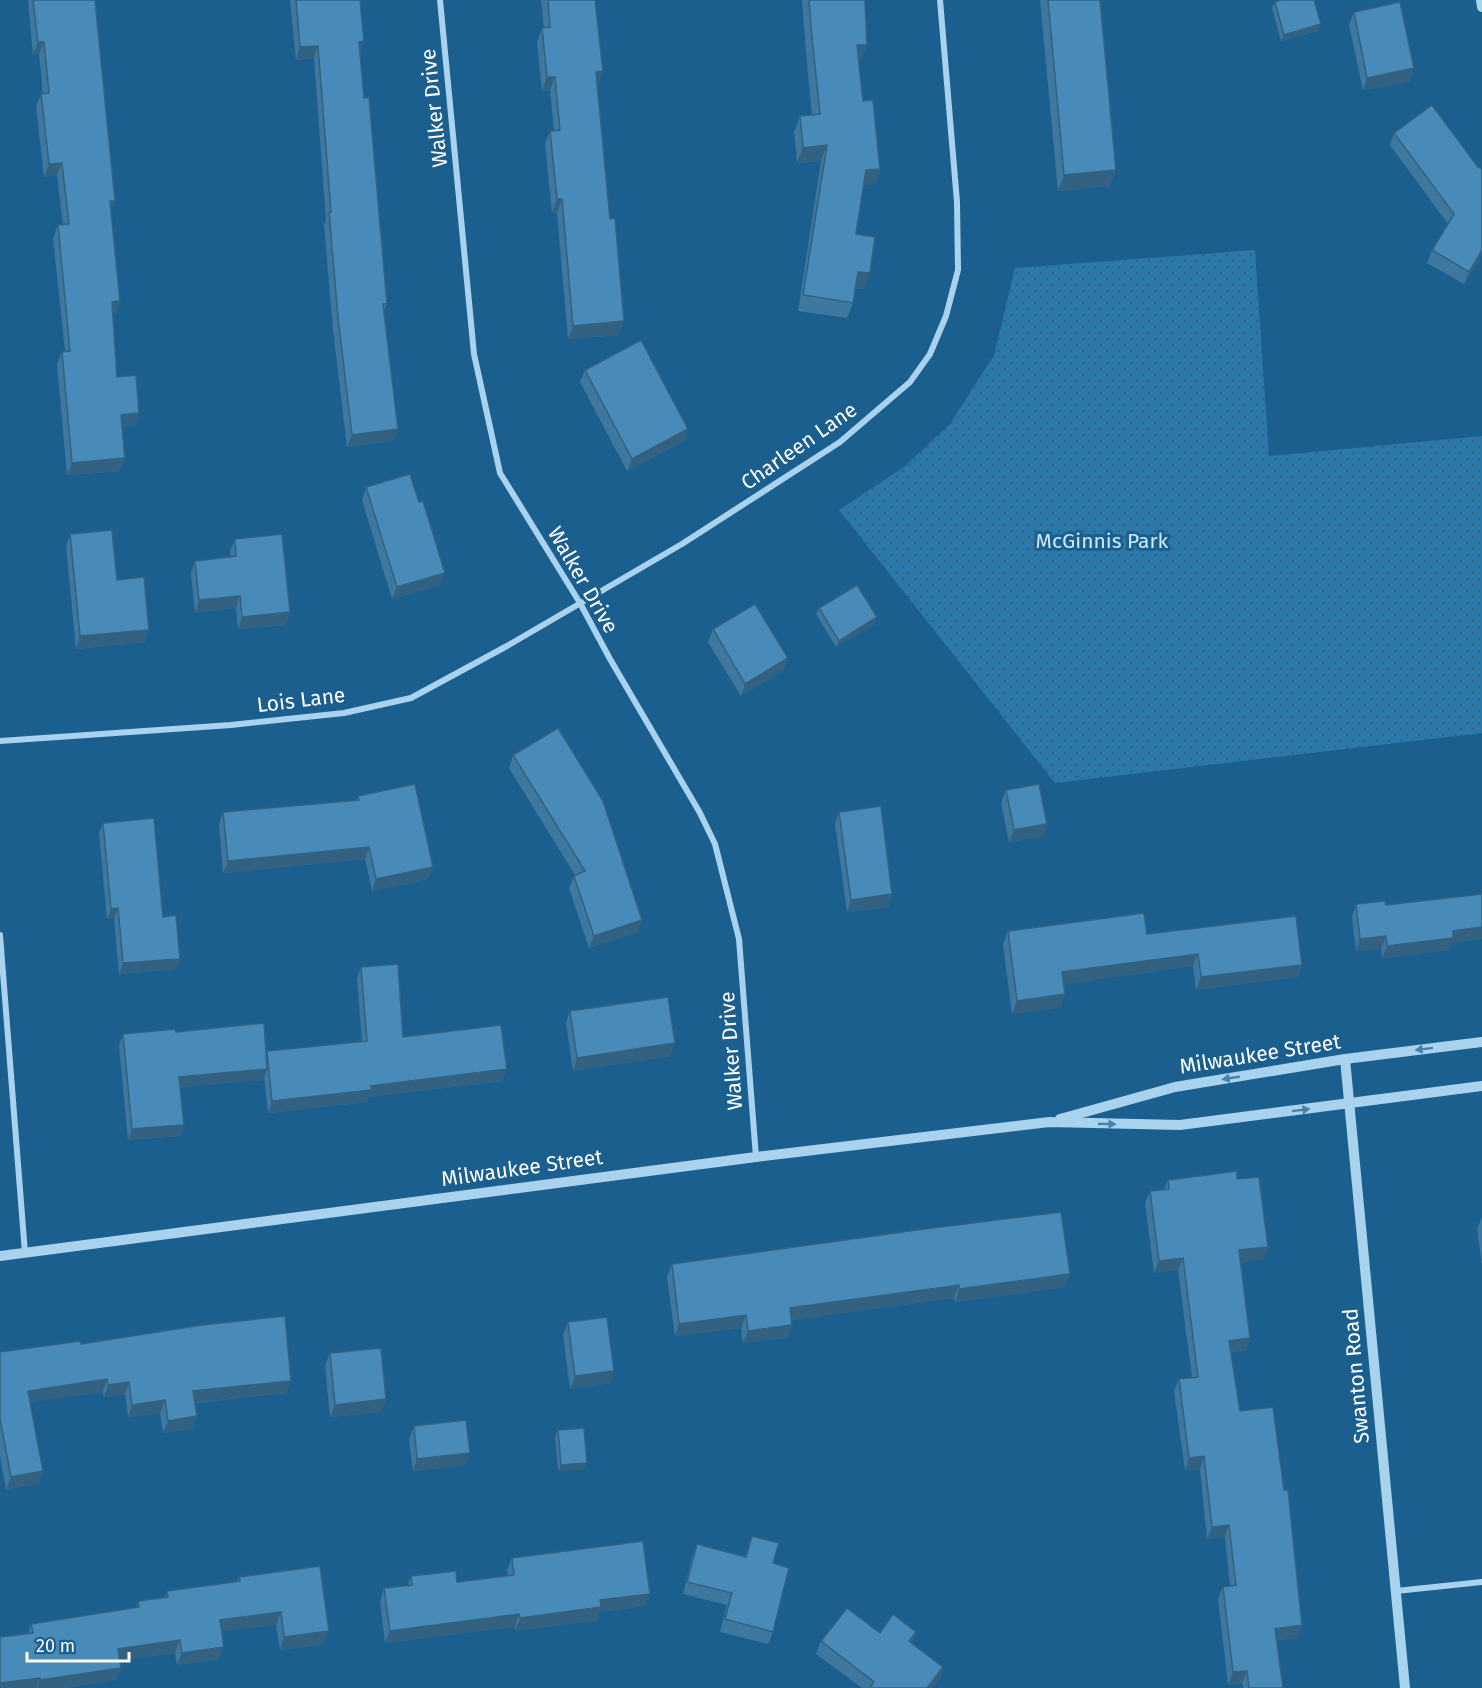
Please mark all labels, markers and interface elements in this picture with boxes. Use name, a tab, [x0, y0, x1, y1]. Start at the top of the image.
street label: Walker Drive	[415, 47, 453, 169]
street label: Charleen Lane	[736, 396, 862, 496]
street label: Walker Drive	[542, 522, 624, 638]
park label: McGinnis Park	[1036, 528, 1169, 554]
street label: Lois Lane	[255, 682, 347, 718]
street label: Walker Drive	[714, 991, 748, 1111]
street label: Milwaukee Street	[1178, 1028, 1343, 1080]
one-way arrow	[1414, 1045, 1433, 1054]
one-way arrow	[1221, 1074, 1240, 1083]
one-way arrow	[1292, 1105, 1311, 1114]
one-way arrow	[1098, 1119, 1117, 1128]
street label: Milwaukee Street	[440, 1144, 605, 1192]
street label: Swanton Road	[1337, 1307, 1375, 1445]
scale bar	[27, 1625, 129, 1663]
text: 20 m	[36, 1635, 75, 1657]

